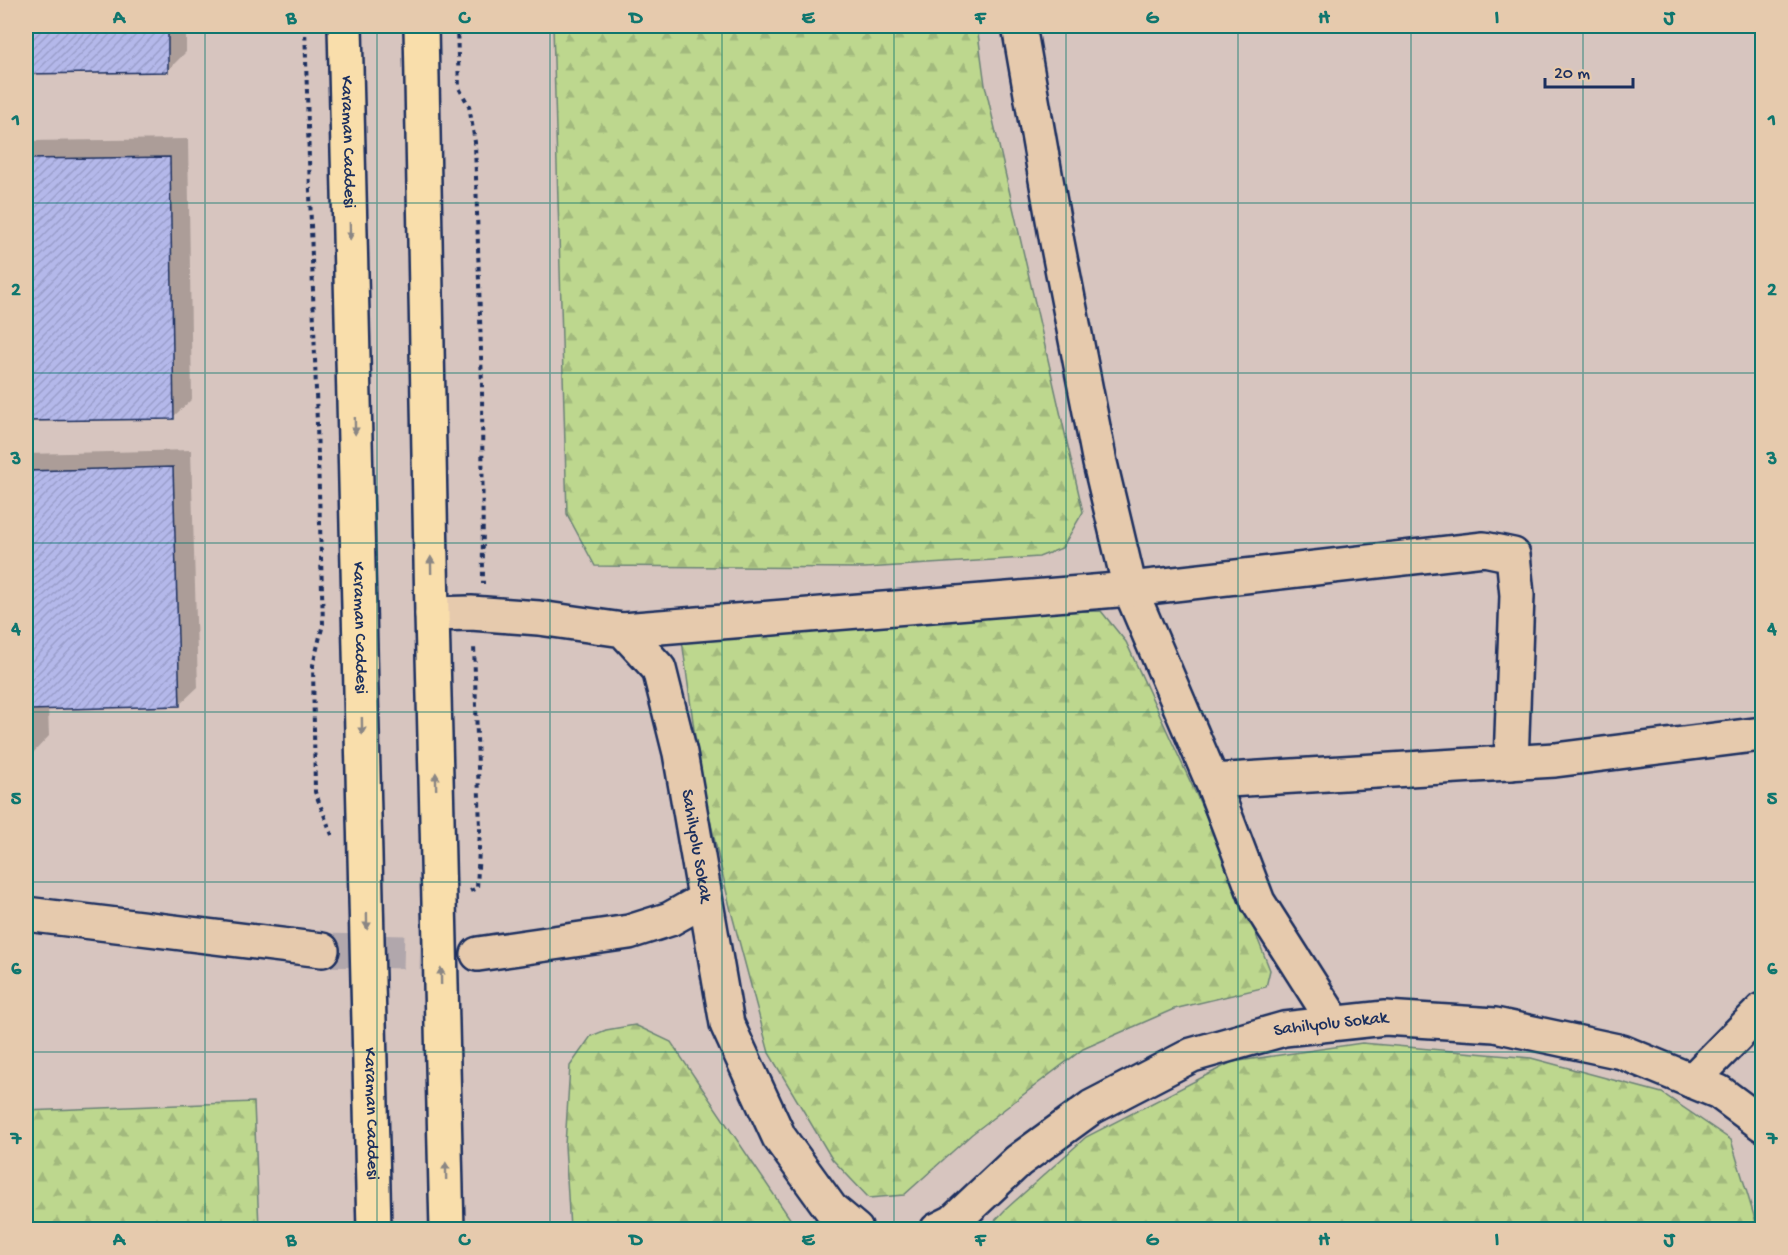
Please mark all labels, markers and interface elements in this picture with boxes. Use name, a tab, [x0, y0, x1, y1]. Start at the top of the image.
text: A	[112, 8, 127, 31]
text: B	[285, 8, 297, 31]
text: C	[458, 8, 472, 31]
text: D	[627, 8, 643, 31]
text: E	[802, 8, 816, 31]
text: F	[974, 8, 987, 31]
text: G	[1146, 8, 1160, 31]
text: H	[1318, 8, 1330, 31]
text: I	[1495, 8, 1500, 31]
text: J	[1663, 8, 1676, 31]
scale bar	[1545, 51, 1634, 89]
text: 20 m	[1554, 64, 1590, 85]
street label: Karaman Caddesi	[336, 75, 360, 209]
text: 1	[11, 110, 20, 133]
text: 1	[1767, 110, 1776, 133]
one-way arrow	[345, 221, 355, 240]
text: 2	[11, 280, 21, 303]
text: 2	[1767, 280, 1777, 303]
one-way arrow	[350, 416, 360, 435]
text: 3	[10, 449, 21, 472]
text: 3	[1766, 449, 1777, 472]
one-way arrow	[426, 556, 436, 575]
street label: Karaman Caddesi	[347, 561, 372, 694]
text: 4	[10, 619, 21, 642]
text: 4	[1766, 619, 1777, 642]
one-way arrow	[357, 716, 367, 735]
one-way arrow	[431, 772, 441, 791]
street label: Sahilyolu Sokak	[676, 788, 717, 906]
text: 5	[11, 789, 22, 812]
text: 5	[1767, 789, 1778, 812]
one-way arrow	[362, 911, 372, 930]
text: 6	[11, 959, 22, 982]
text: 6	[1767, 959, 1778, 982]
one-way arrow	[436, 967, 446, 986]
street label: Sahilyolu Sokak	[1271, 1007, 1391, 1042]
street label: Karaman Caddesi	[359, 1047, 383, 1180]
text: 7	[10, 1129, 23, 1152]
text: 7	[1766, 1129, 1779, 1152]
one-way arrow	[441, 1162, 451, 1181]
text: A	[112, 1230, 127, 1253]
text: B	[285, 1230, 297, 1253]
text: C	[458, 1230, 472, 1253]
text: D	[627, 1230, 643, 1253]
text: E	[802, 1230, 816, 1253]
text: F	[974, 1230, 987, 1253]
text: G	[1146, 1230, 1160, 1253]
text: H	[1318, 1230, 1330, 1253]
text: I	[1495, 1230, 1500, 1253]
text: J	[1663, 1230, 1676, 1253]

